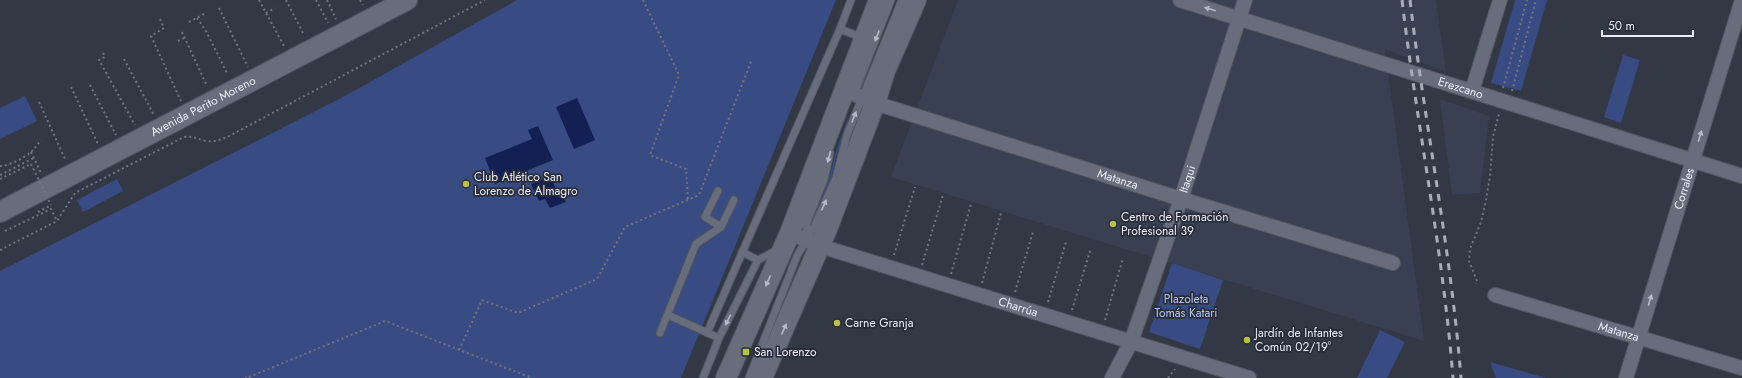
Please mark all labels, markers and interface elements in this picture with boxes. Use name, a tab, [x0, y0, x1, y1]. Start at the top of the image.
one-way arrow	[1203, 6, 1215, 12]
scale bar	[1602, 12, 1693, 38]
text: 50 m	[1608, 17, 1635, 35]
one-way arrow	[873, 31, 879, 43]
street label: Avenida Perito Moreno	[147, 71, 259, 141]
street label: Erezcano	[1436, 72, 1486, 104]
one-way arrow	[851, 112, 857, 123]
one-way arrow	[1697, 129, 1703, 141]
one-way arrow	[826, 151, 832, 163]
street label: Itaqui	[1175, 163, 1200, 195]
street label: Matanza	[1095, 164, 1141, 194]
street label: Corrales	[1669, 166, 1699, 212]
place label: Club Atlético San Lorenzo de Almagro	[474, 168, 578, 200]
marker: Club Atlético San Lorenzo de Almagro	[461, 179, 471, 189]
one-way arrow	[820, 199, 827, 211]
place label: Centro de Formación Profesional 39	[1121, 208, 1228, 240]
marker: Centro de Formación Profesional 39	[1108, 219, 1118, 229]
one-way arrow	[765, 275, 772, 287]
park label: Plazoleta Tomás Katari	[1155, 290, 1218, 322]
street label: Charrúa	[996, 292, 1040, 322]
one-way arrow	[1647, 294, 1653, 306]
one-way arrow	[724, 314, 731, 326]
place label: Carne Granja	[845, 314, 914, 332]
street label: Matanza	[1596, 317, 1642, 346]
marker: Carne Granja	[832, 318, 842, 328]
one-way arrow	[781, 323, 787, 335]
place label: Jardín de Infantes Común 02/19°	[1253, 324, 1343, 356]
marker: Jardín de Infantes Común 02/19°	[1242, 335, 1252, 345]
place label: San Lorenzo	[754, 343, 817, 361]
marker: San Lorenzo	[741, 347, 751, 357]

